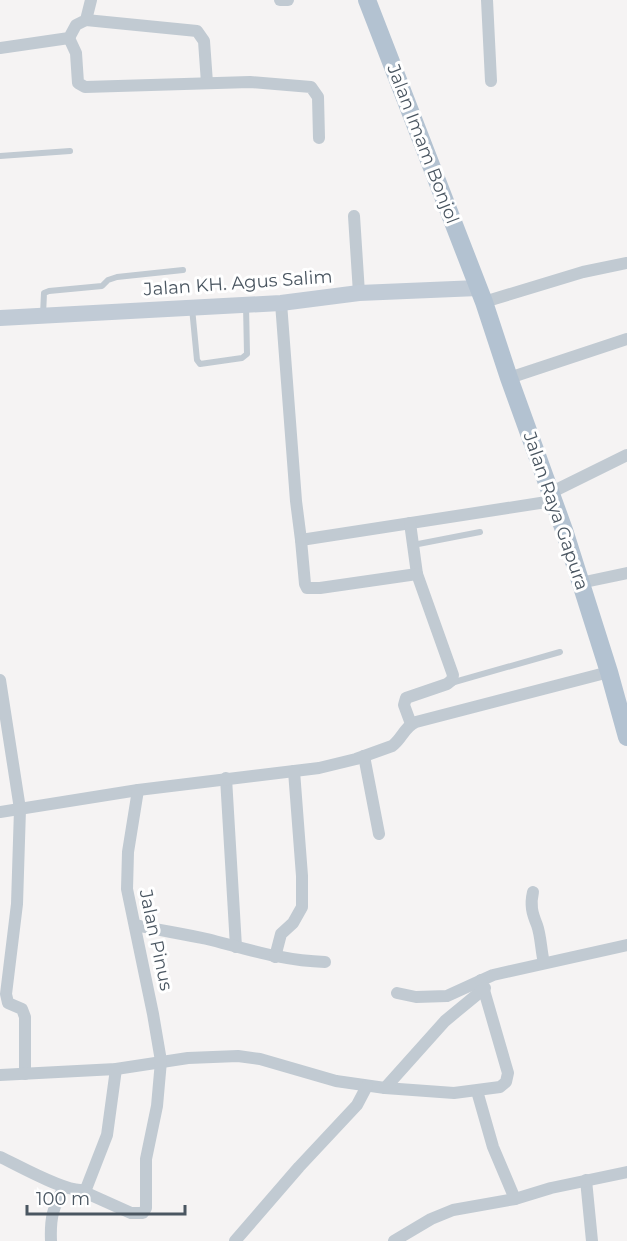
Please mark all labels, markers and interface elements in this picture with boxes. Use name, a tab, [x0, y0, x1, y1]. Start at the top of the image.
street label: Jalan Imam Bonjol	[382, 60, 464, 227]
street label: Jalan KH. Agus Salim	[142, 265, 333, 301]
street label: Jalan Raya Gapura	[518, 428, 593, 593]
street label: Jalan Pinus	[134, 886, 177, 993]
scale bar	[27, 1178, 184, 1216]
text: 100 m	[36, 1188, 90, 1210]

